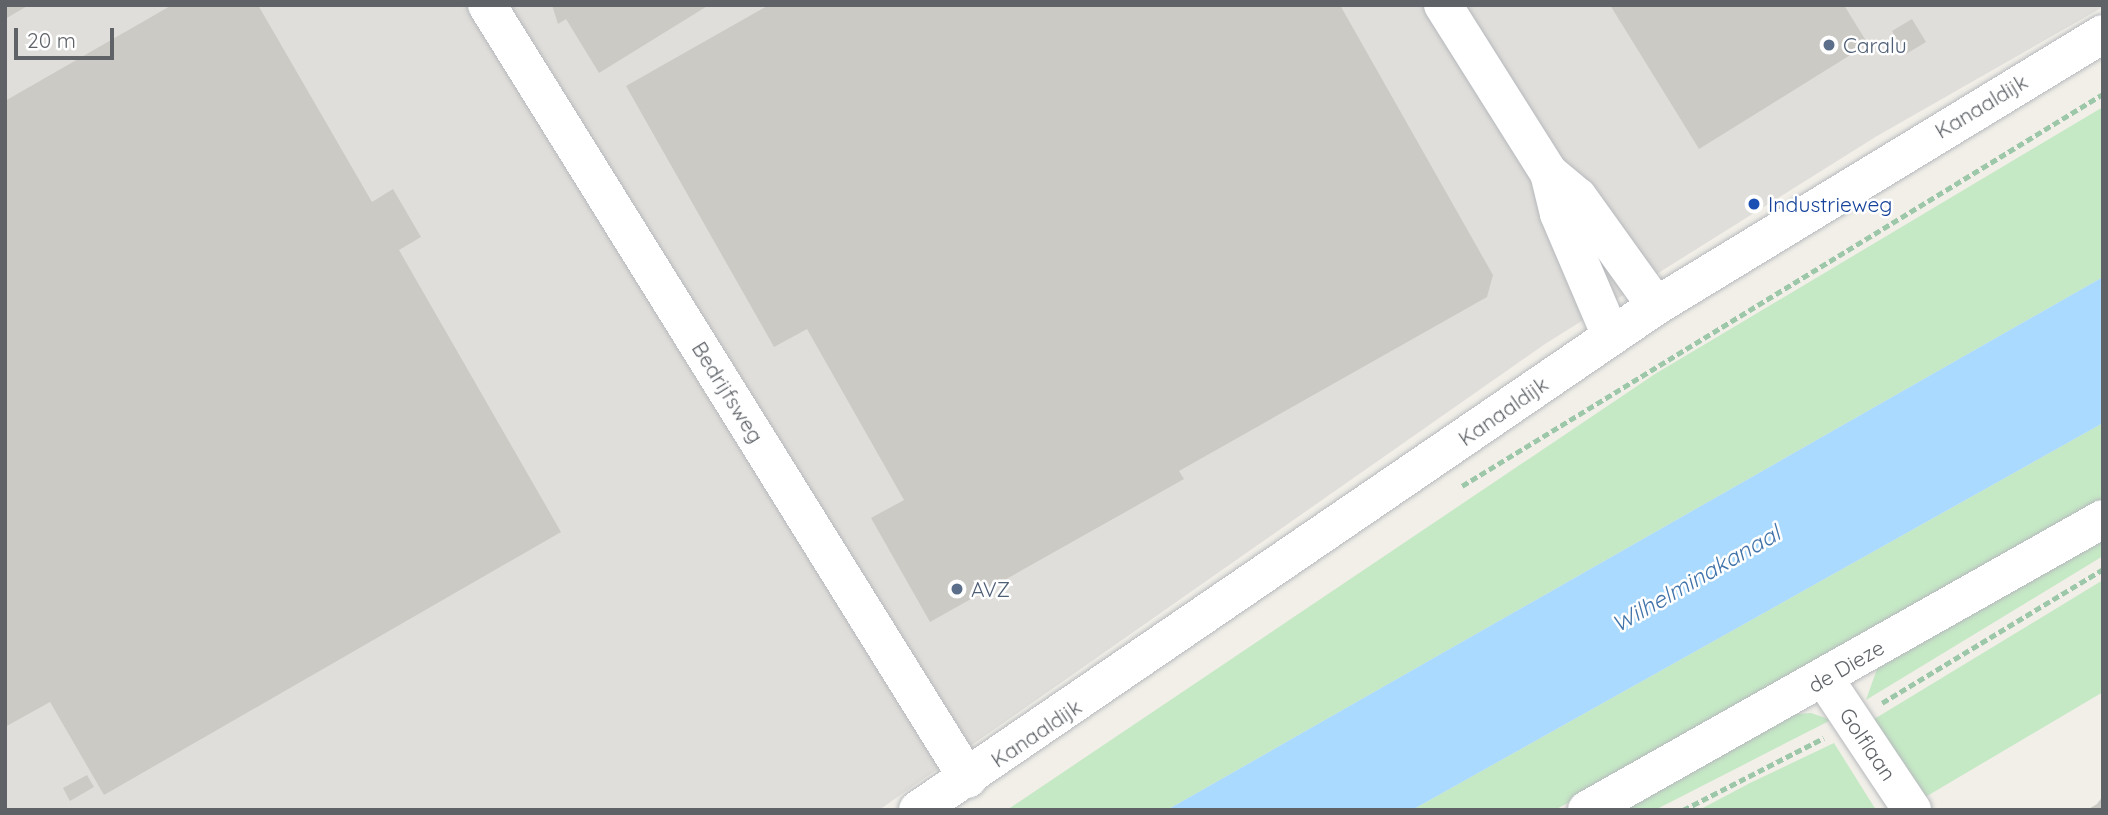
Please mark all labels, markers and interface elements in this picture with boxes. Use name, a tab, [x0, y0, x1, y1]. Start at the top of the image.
scale bar	[18, 14, 117, 58]
text: 20 m	[27, 27, 76, 53]
place label: Caralu	[1843, 32, 1907, 58]
marker: Caralu	[1821, 37, 1837, 53]
street label: Kanaaldijk	[1930, 69, 2032, 143]
place label: Industrieweg	[1768, 191, 1892, 217]
marker: Industrieweg	[1746, 196, 1762, 212]
street label: Bedrijfsweg	[687, 337, 769, 447]
street label: Kanaaldijk	[1453, 371, 1553, 451]
water label: Wilhelminakanaal	[1607, 520, 1785, 638]
place label: AVZ	[971, 576, 1010, 602]
marker: AVZ	[949, 581, 965, 597]
street label: de Dieze	[1804, 634, 1888, 698]
street label: Kanaaldijk	[986, 694, 1086, 772]
street label: Golflaan	[1835, 703, 1901, 785]

